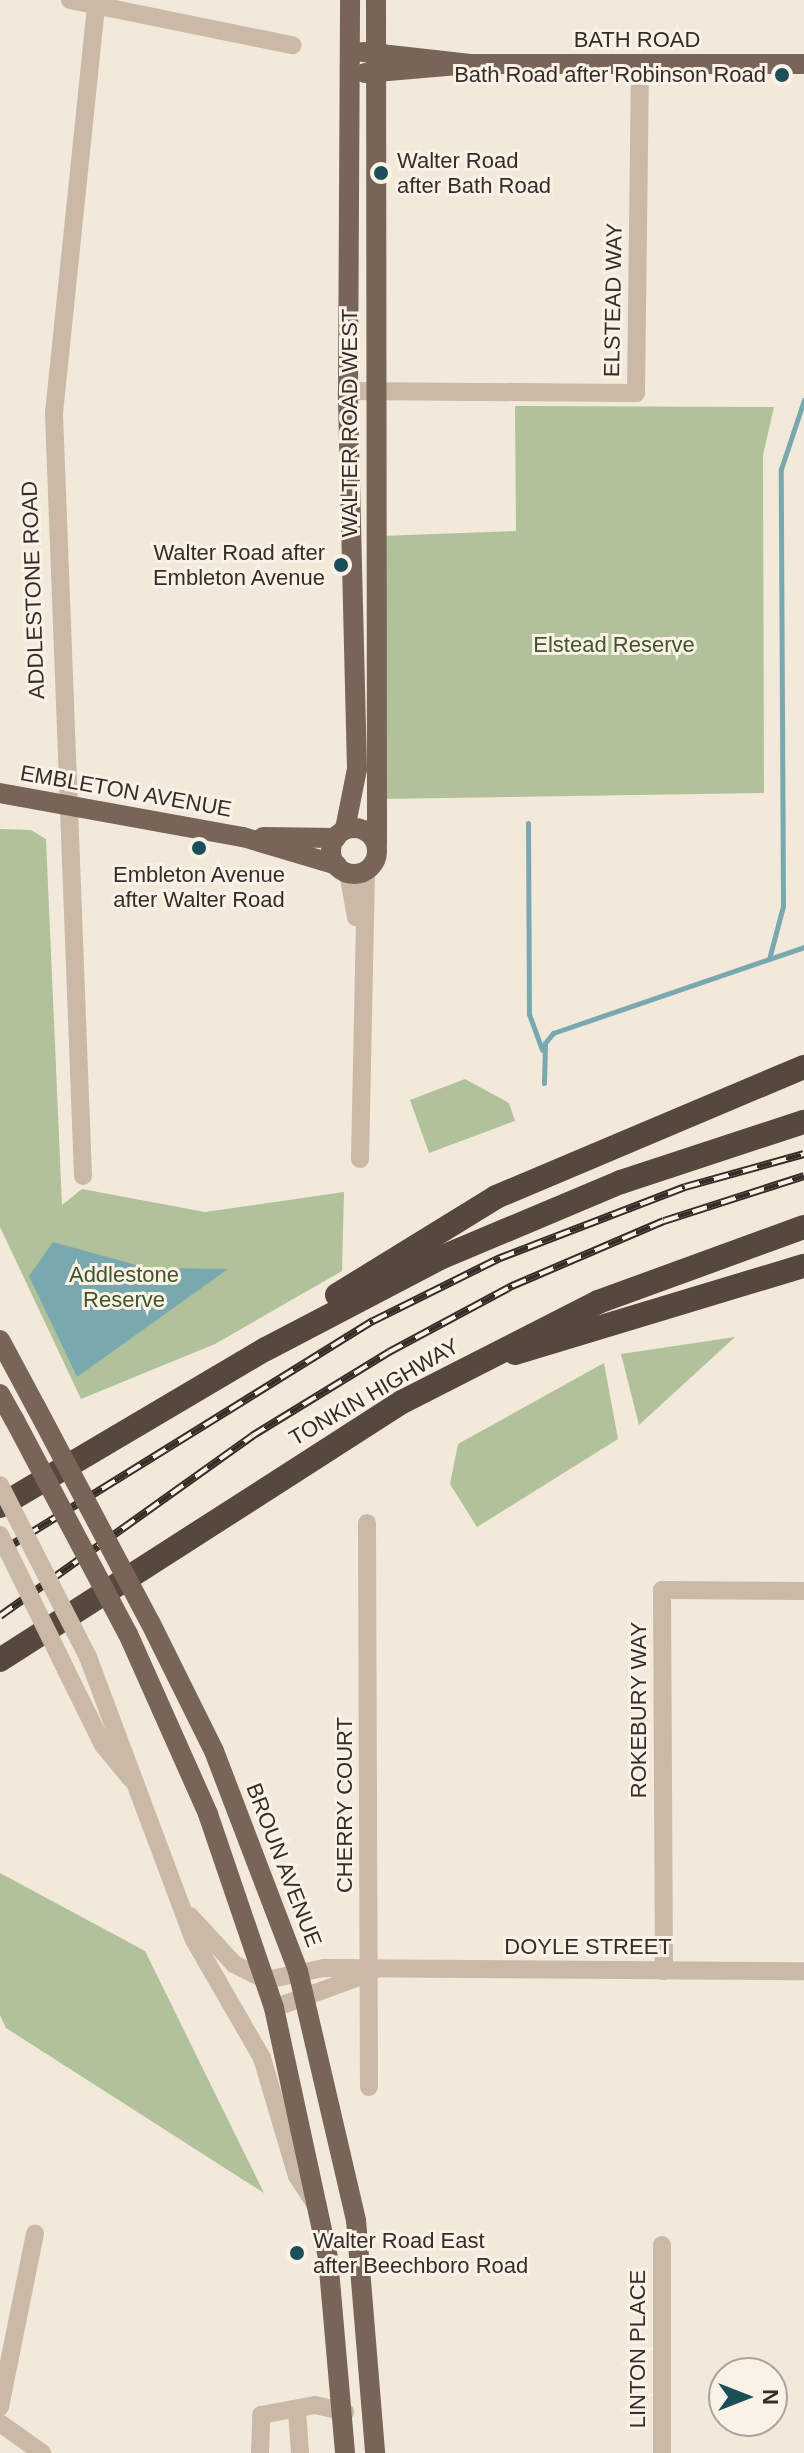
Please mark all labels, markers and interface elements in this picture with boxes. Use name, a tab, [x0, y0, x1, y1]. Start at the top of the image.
street label: BATH ROAD	[574, 27, 700, 53]
place label: Bath Road after Robinson Road	[454, 62, 766, 88]
marker: Bath Road after Robinson Road	[773, 66, 791, 84]
place label: Walter Road after Bath Road	[397, 147, 551, 198]
marker: Walter Road after Bath Road	[372, 164, 390, 182]
street label: ELSTEAD WAY	[598, 223, 628, 377]
street label: WALTER ROAD WEST	[337, 309, 363, 537]
street label: ADDLESTONE ROAD	[16, 480, 50, 700]
place label: Walter Road after Embleton Avenue	[152, 539, 325, 590]
marker: Walter Road after Embleton Avenue	[332, 556, 350, 574]
park label: Elstead Reserve	[533, 632, 695, 658]
street label: EMBLETON AVENUE	[18, 759, 234, 823]
marker: Embleton Avenue after Walter Road	[190, 839, 208, 857]
place label: Embleton Avenue after Walter Road	[112, 861, 286, 912]
park label: Addlestone Reserve	[69, 1261, 179, 1312]
street label: TONKIN HIGHWAY	[284, 1333, 464, 1451]
street label: ROKEBURY WAY	[626, 1622, 652, 1798]
street label: CHERRY COURT	[332, 1717, 358, 1893]
street label: BROUN AVENUE	[240, 1779, 328, 1951]
street label: DOYLE STREET	[504, 1934, 672, 1960]
place label: Walter Road East after Beechboro Road	[313, 2227, 528, 2278]
marker: Walter Road East after Beechboro Road	[288, 2244, 306, 2262]
street label: LINTON PLACE	[625, 2270, 651, 2428]
north arrow	[708, 2357, 788, 2437]
text: N	[758, 2389, 783, 2405]

